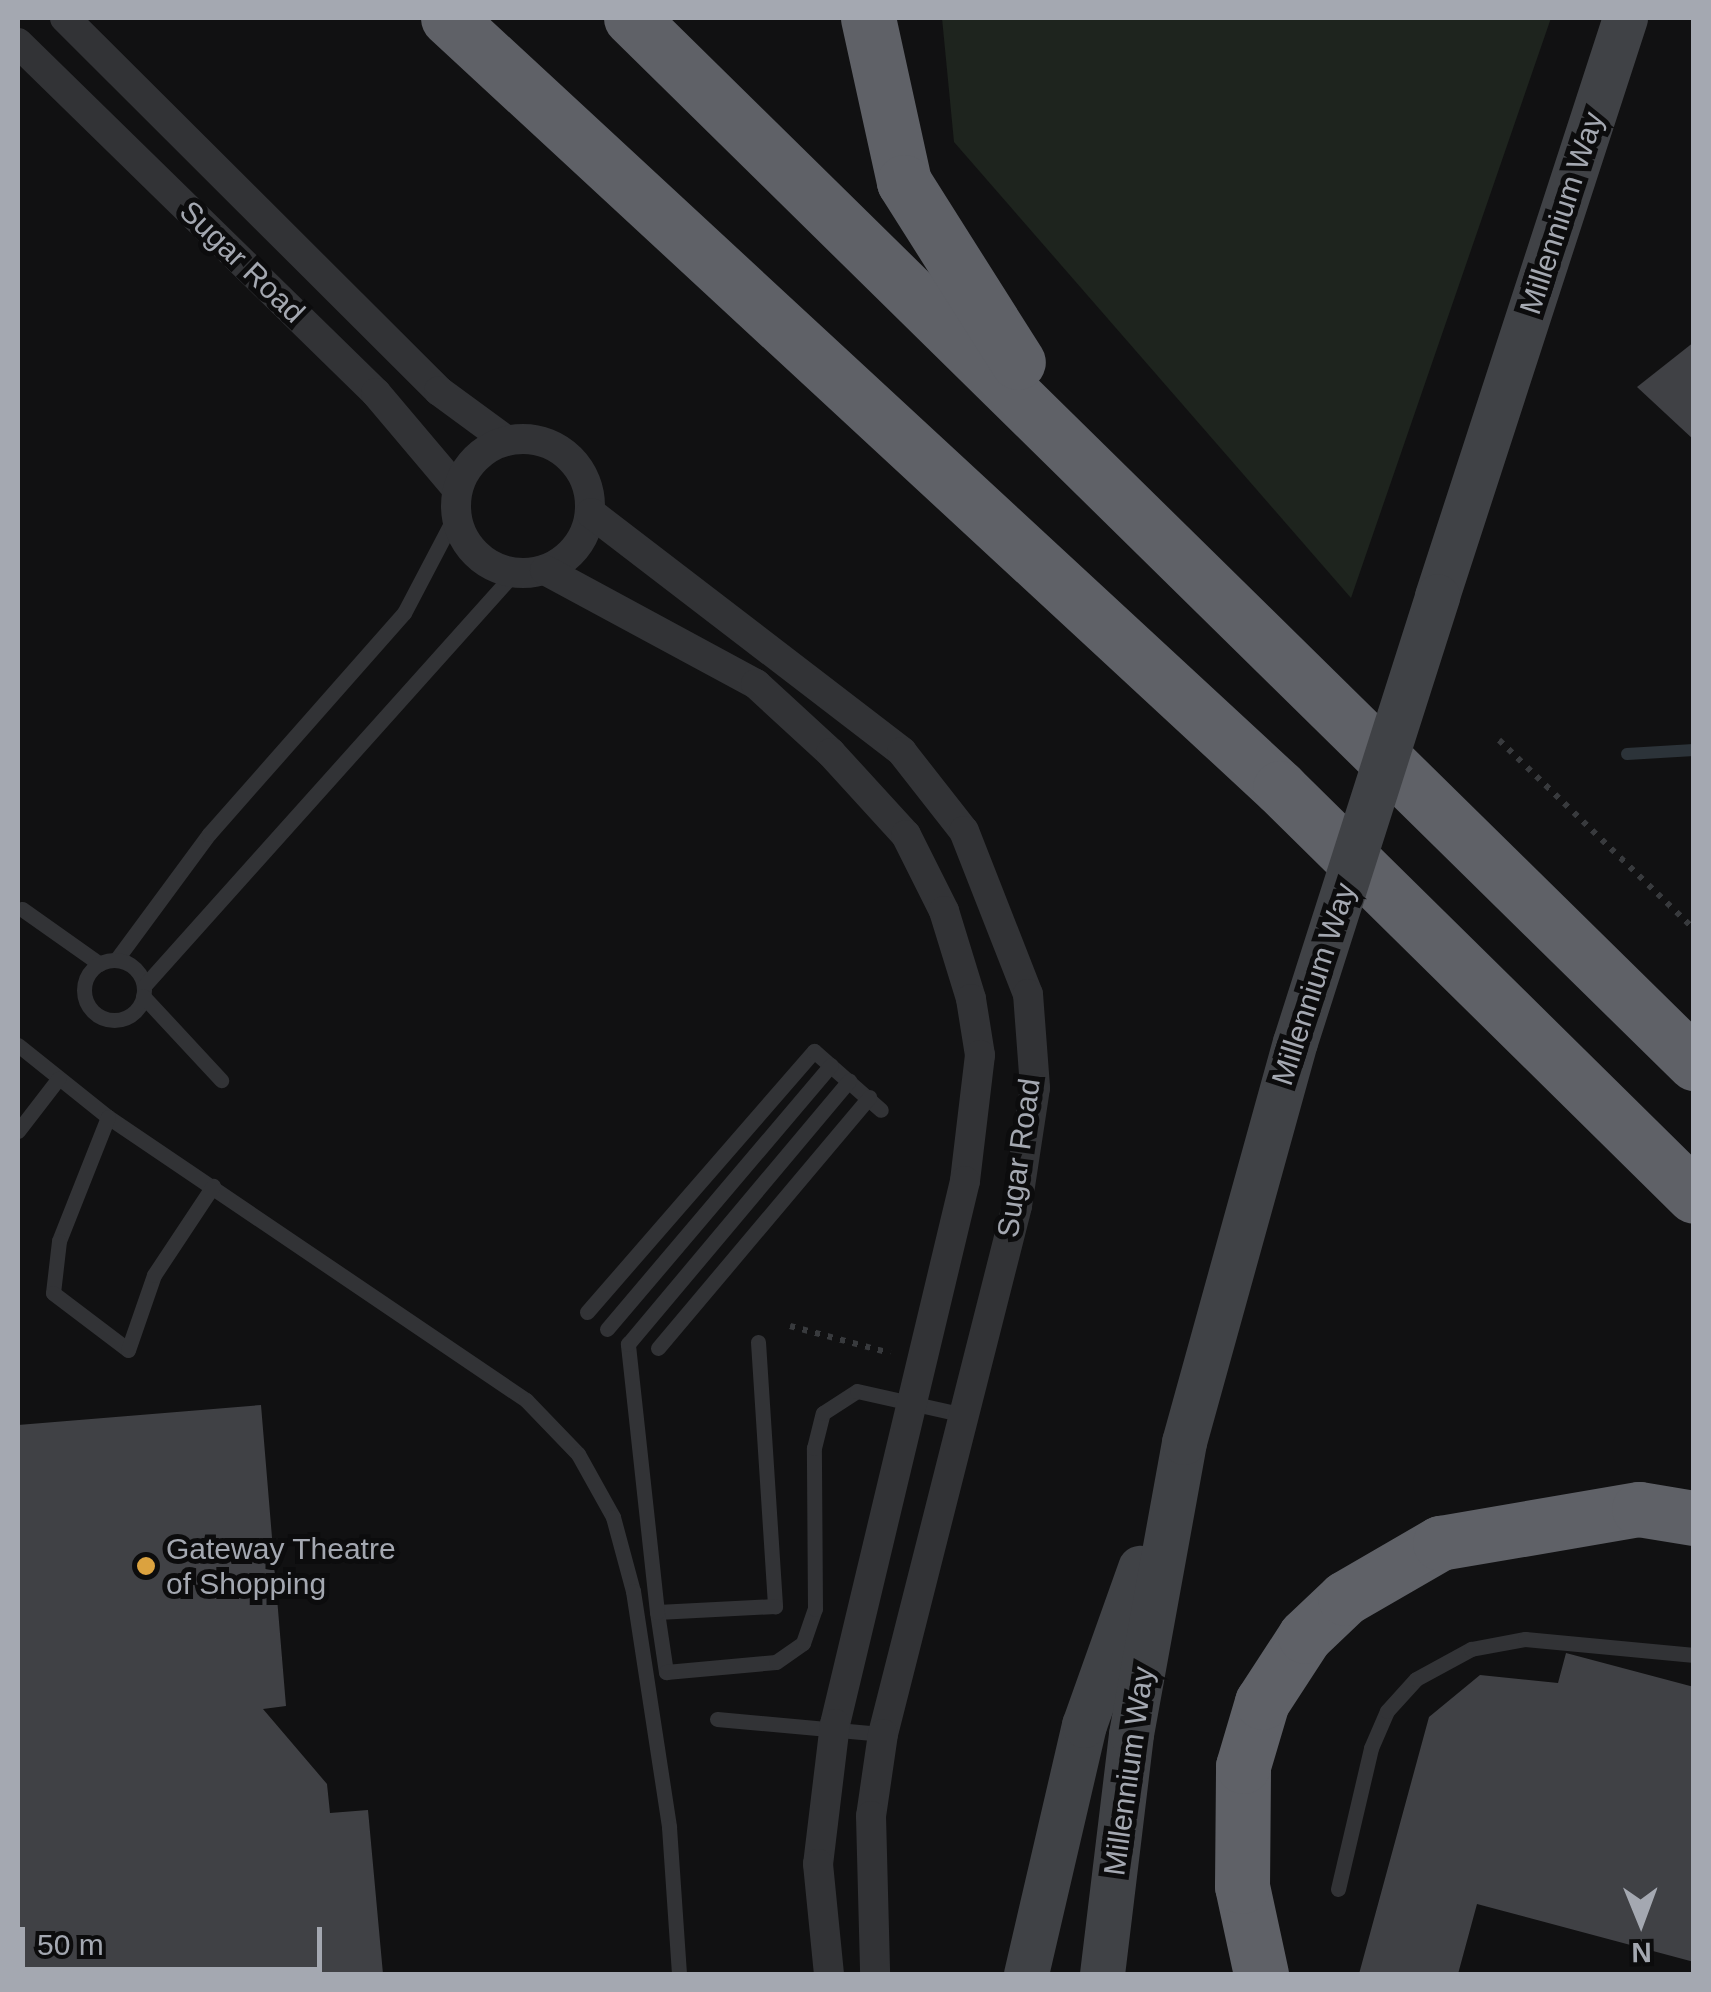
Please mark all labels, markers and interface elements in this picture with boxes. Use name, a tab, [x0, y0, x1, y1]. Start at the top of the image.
street label: Millennium Way	[1512, 107, 1612, 319]
street label: Sugar Road	[172, 193, 312, 331]
street label: Millennium Way	[1264, 878, 1364, 1090]
street label: Sugar Road	[990, 1076, 1048, 1240]
place label: Gateway Theatre of Shopping	[166, 1531, 396, 1602]
marker: Gateway Theatre of Shopping	[135, 1555, 157, 1577]
street label: Millennium Way	[1097, 1664, 1161, 1878]
north arrow	[1591, 1872, 1691, 1972]
scale bar	[25, 1907, 328, 1969]
text: 50 m	[37, 1928, 104, 1961]
text: N	[1631, 1937, 1652, 1968]

